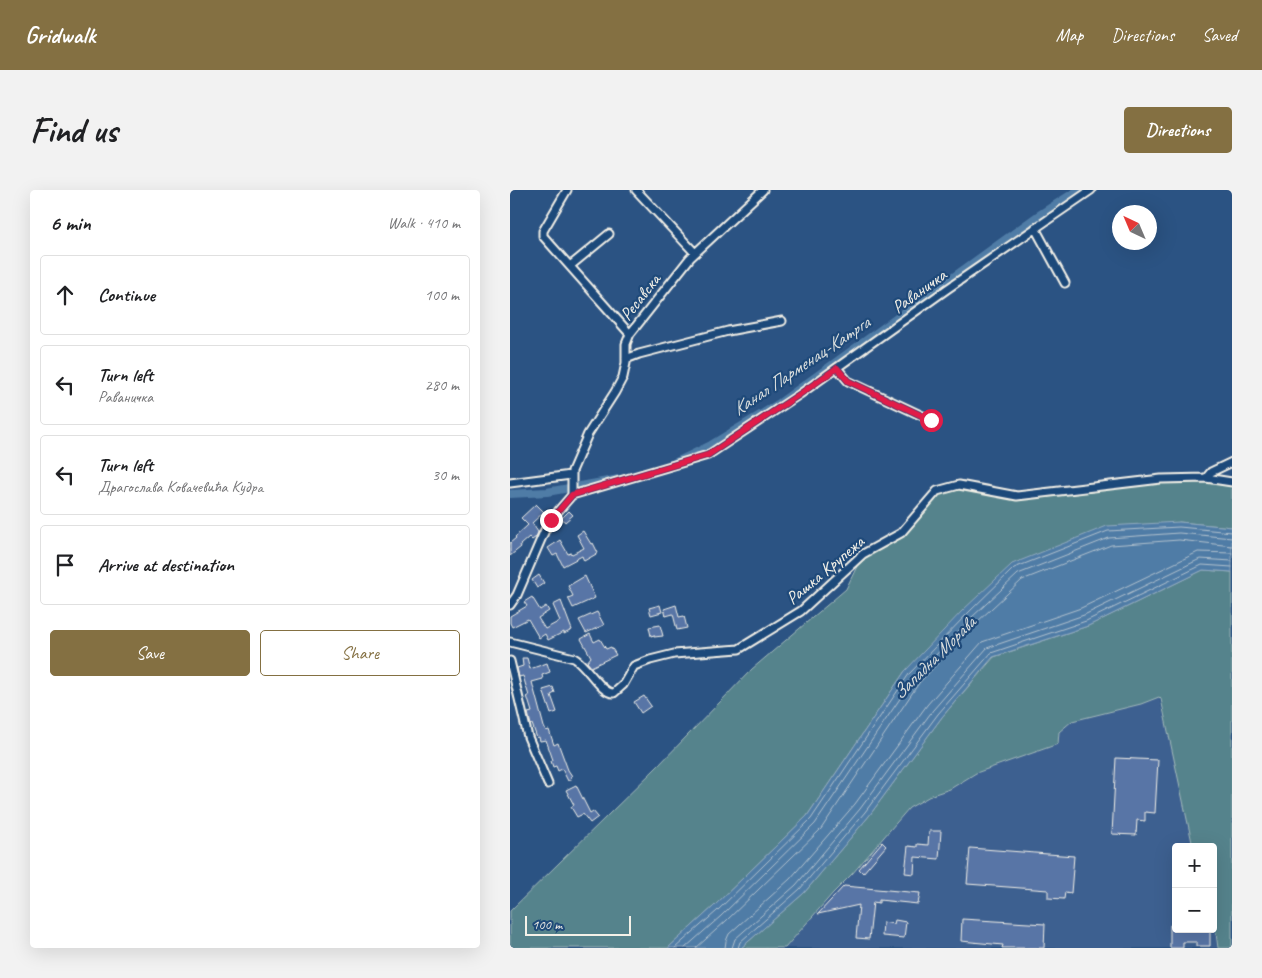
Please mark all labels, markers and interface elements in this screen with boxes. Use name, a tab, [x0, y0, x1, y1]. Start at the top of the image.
text: Gridwalk	[25, 20, 95, 50]
text: Map	[1056, 24, 1083, 46]
text: Directions	[1111, 24, 1174, 46]
text: Saved	[1202, 24, 1237, 46]
button: Directions	[1124, 107, 1232, 153]
text: Find us	[30, 108, 117, 153]
north arrow	[1112, 205, 1157, 250]
text: 6 min	[50, 210, 91, 236]
text: Walk · 410 m	[388, 213, 460, 233]
street label: Раваничка	[887, 263, 951, 318]
street label: Ресавска	[615, 268, 666, 325]
icon: ahead	[51, 281, 79, 309]
text: Continue	[98, 283, 155, 307]
text: 100 m	[425, 285, 459, 305]
water label: Канал Парменац-Катрга	[728, 310, 876, 421]
text: Turn left	[98, 363, 153, 387]
icon: left	[51, 371, 79, 399]
text: 280 m	[425, 375, 459, 395]
text: Раваничка	[98, 387, 153, 407]
route start	[920, 409, 943, 432]
text: Turn left	[98, 453, 153, 477]
icon: left	[51, 461, 79, 489]
text: 30 m	[432, 465, 459, 485]
text: Драгослава Ковачевића Кудра	[98, 477, 263, 497]
route end	[540, 509, 563, 532]
street label: Рашка Крупежа	[781, 530, 870, 609]
icon: arrive	[51, 551, 79, 579]
text: Arrive at destination	[98, 553, 234, 577]
water label: Западна Морава	[887, 610, 982, 705]
button: Save	[50, 630, 250, 676]
button: Share	[260, 630, 460, 676]
map controls	[1172, 843, 1217, 933]
button: +	[1172, 843, 1217, 888]
button: −	[1172, 888, 1217, 933]
scale bar	[525, 913, 631, 936]
text: 100 m	[532, 916, 562, 933]

